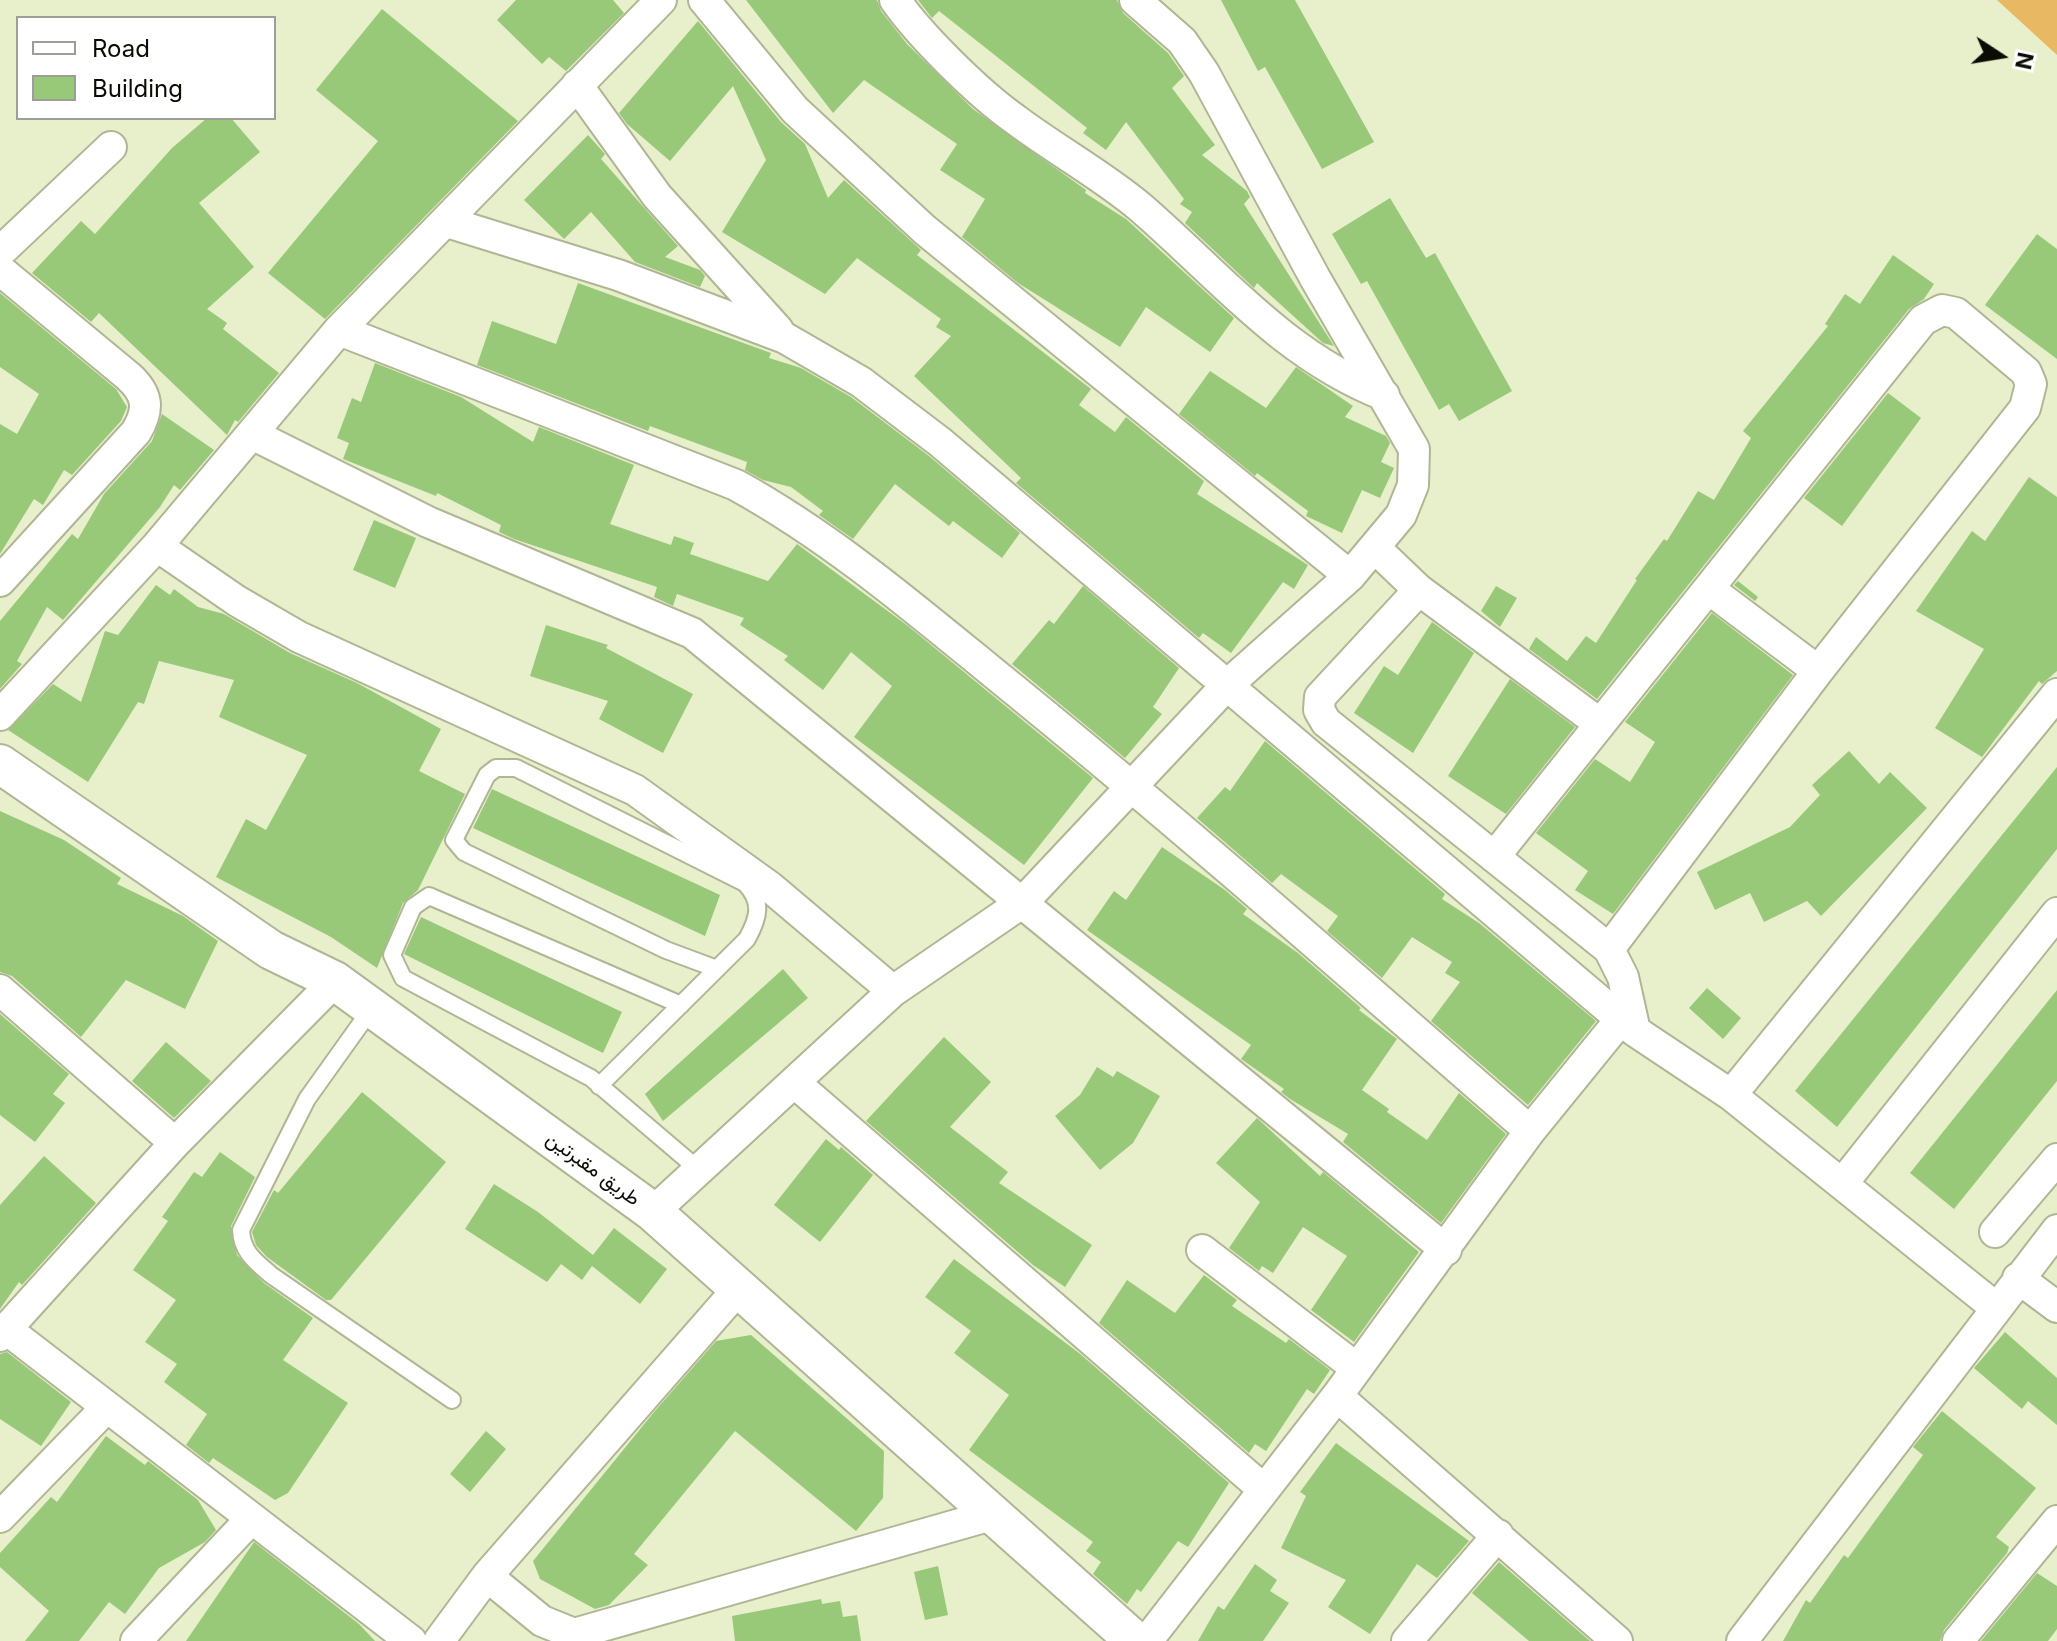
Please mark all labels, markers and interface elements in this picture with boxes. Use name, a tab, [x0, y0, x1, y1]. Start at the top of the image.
legend	[16, 16, 276, 120]
north arrow	[1961, 16, 2041, 96]
text: Road	[92, 34, 150, 63]
text: N	[2010, 50, 2039, 72]
text: Building	[92, 74, 183, 103]
street label: طريق مقبرتين	[541, 1127, 645, 1211]

